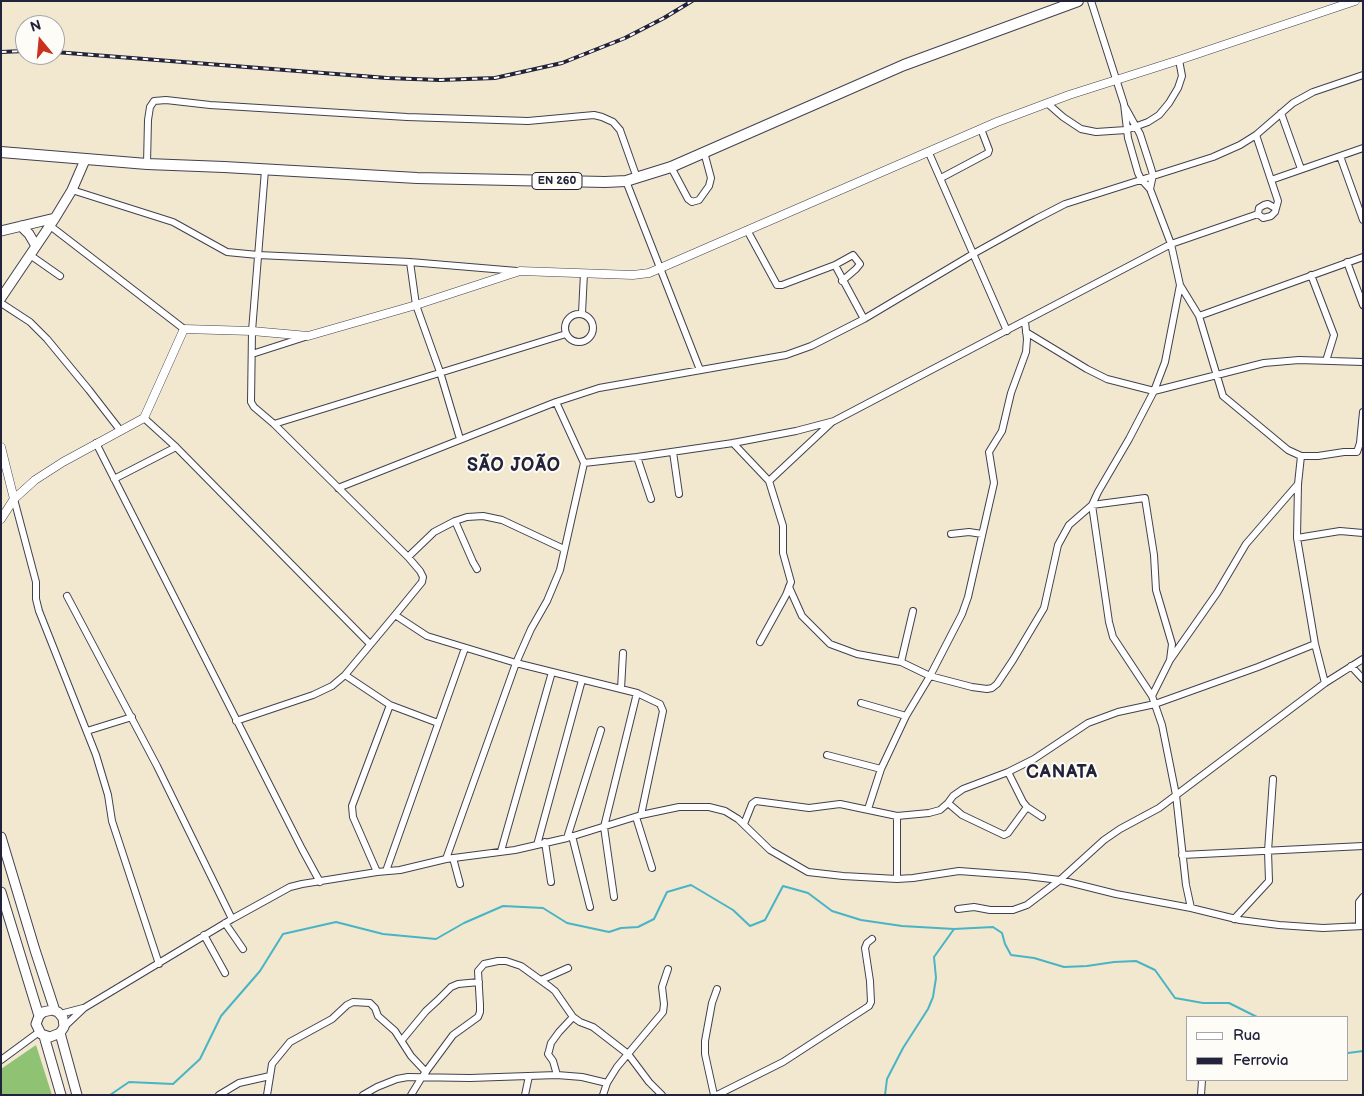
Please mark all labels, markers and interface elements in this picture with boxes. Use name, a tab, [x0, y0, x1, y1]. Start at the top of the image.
north arrow	[15, 15, 65, 65]
text: N	[28, 16, 43, 36]
road number: EN 260	[532, 172, 582, 190]
district label: SÃO JOÃO	[466, 455, 562, 477]
district label: CANATA	[1025, 762, 1099, 784]
legend	[1186, 1016, 1349, 1081]
text: Rua	[1233, 1026, 1261, 1045]
text: Ferrovia	[1233, 1051, 1289, 1070]

